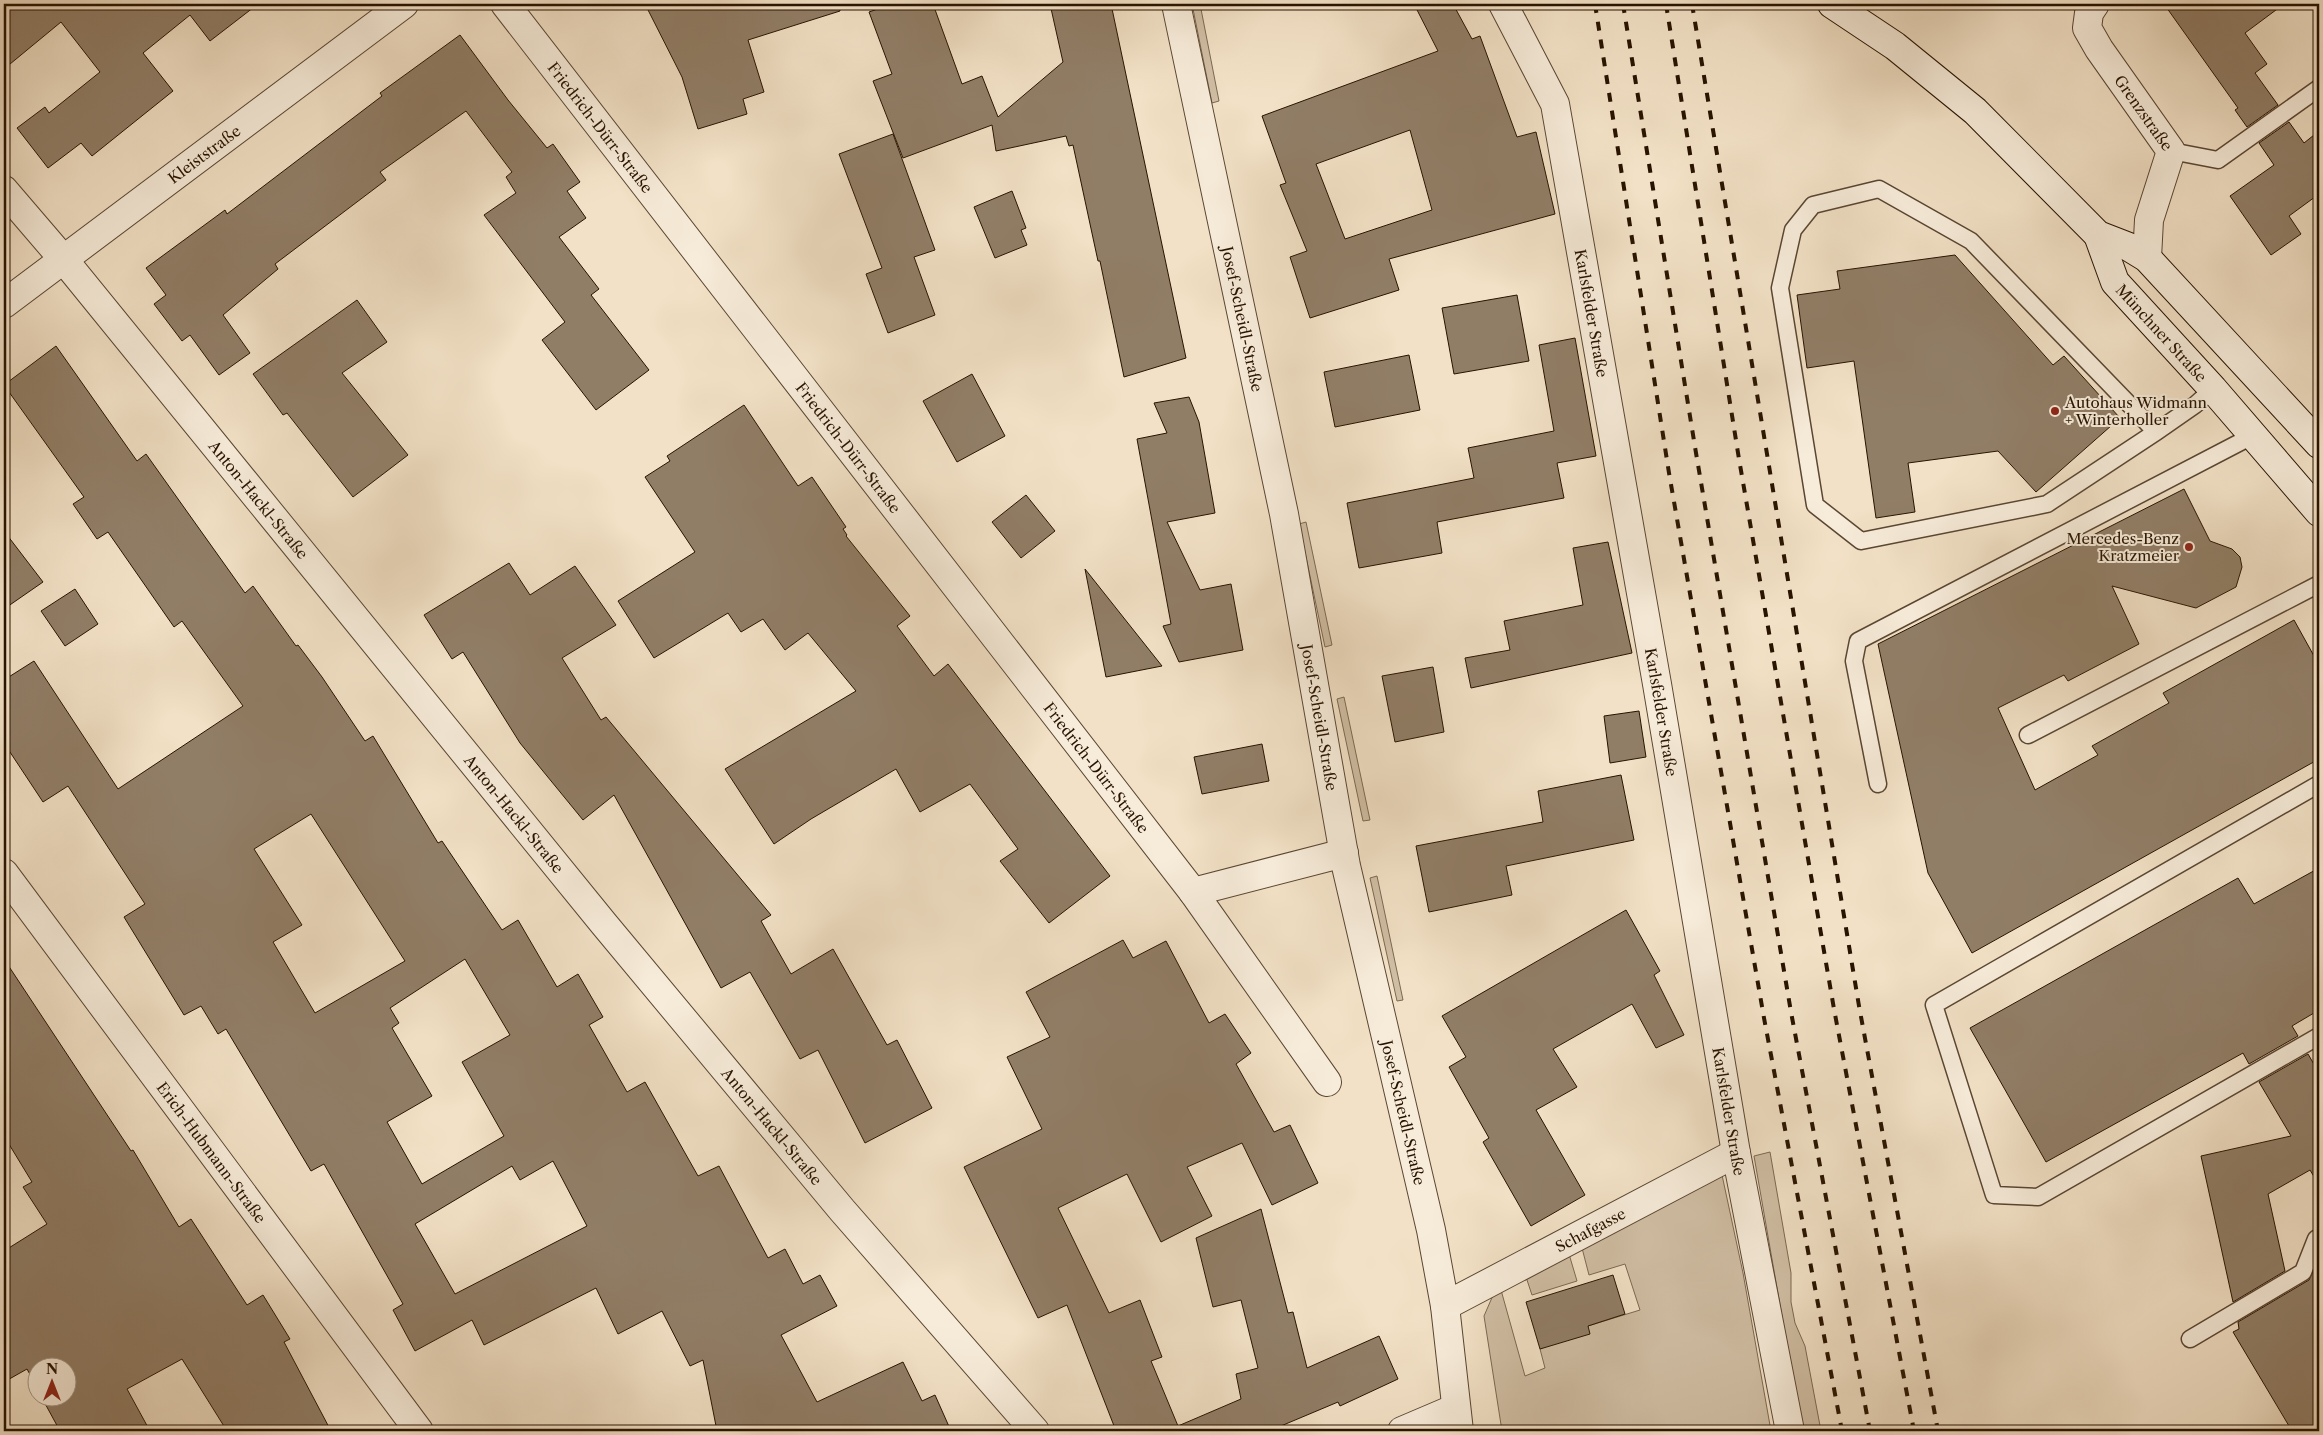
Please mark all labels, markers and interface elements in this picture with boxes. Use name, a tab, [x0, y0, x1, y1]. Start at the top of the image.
street label: Friedrich-Dürr-Straße	[544, 58, 657, 197]
street label: Grenzstraße	[2111, 71, 2177, 154]
street label: Kleiststraße	[164, 121, 244, 187]
street label: Josef-Scheidl-Straße	[1218, 243, 1267, 394]
street label: Karlsfelder Straße	[1571, 247, 1612, 379]
street label: Münchner Straße	[2112, 280, 2211, 386]
street label: Friedrich-Dürr-Straße	[792, 378, 905, 517]
place label: Autohaus Widmann + Winterholler	[2064, 393, 2208, 429]
marker: Autohaus Widmann + Winterholler	[2049, 405, 2061, 417]
street label: Anton-Hackl-Straße	[204, 436, 313, 563]
place label: Mercedes-Benz Kratzmeier	[2067, 529, 2180, 565]
marker: Mercedes-Benz Kratzmeier	[2183, 541, 2195, 553]
street label: Josef-Scheidl-Straße	[1297, 641, 1342, 792]
street label: Karlsfelder Straße	[1641, 646, 1682, 778]
street label: Friedrich-Dürr-Straße	[1040, 698, 1153, 837]
street label: Anton-Hackl-Straße	[460, 750, 568, 877]
street label: Josef-Scheidl-Straße	[1377, 1036, 1430, 1187]
street label: Karlsfelder Straße	[1709, 1046, 1750, 1177]
street label: Anton-Hackl-Straße	[717, 1063, 827, 1189]
street label: Erich-Hubmann-Straße	[153, 1078, 270, 1227]
street label: Schafgasse	[1552, 1203, 1629, 1256]
north arrow	[28, 1358, 78, 1408]
text: N	[46, 1360, 58, 1378]

